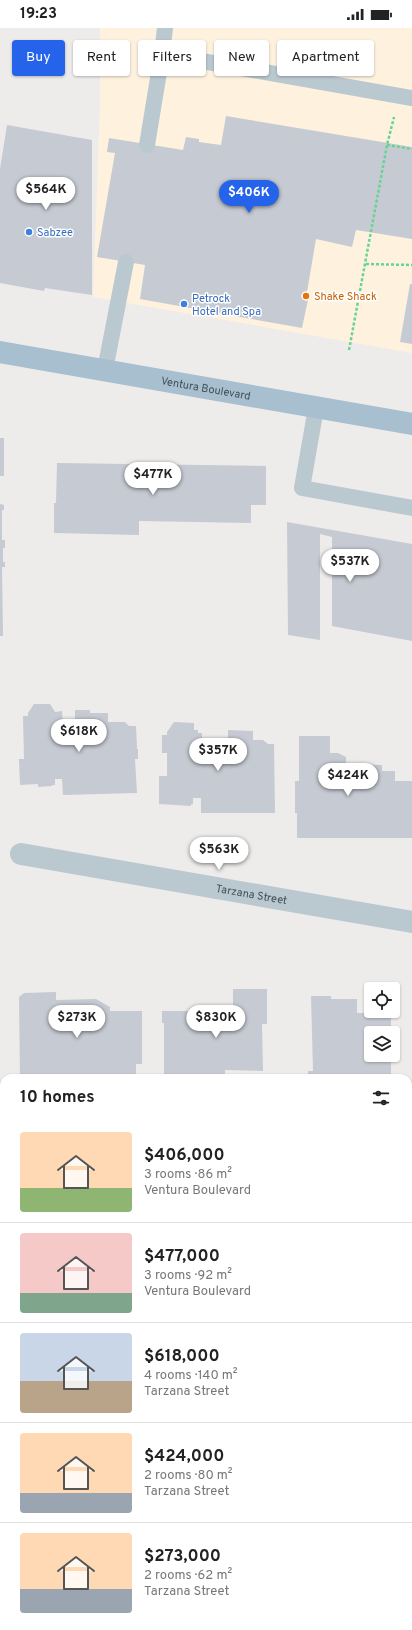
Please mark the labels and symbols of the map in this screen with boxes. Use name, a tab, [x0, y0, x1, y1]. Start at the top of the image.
pin: $564K	[18, 177, 74, 211]
pin: $406K	[221, 180, 277, 214]
place label: Sabzee	[37, 226, 73, 240]
marker: Sabzee	[24, 227, 34, 237]
place label: Shake Shack	[314, 290, 377, 304]
marker: Shake Shack	[301, 291, 311, 301]
place label: Petrock Hotel and Spa	[192, 292, 261, 319]
marker: Petrock Hotel and Spa	[179, 299, 189, 309]
street label: Ventura Boulevard	[160, 374, 252, 404]
pin: $477K	[125, 462, 181, 496]
pin: $537K	[322, 549, 378, 583]
pin: $618K	[51, 719, 107, 753]
pin: $357K	[190, 738, 246, 772]
pin: $424K	[320, 763, 376, 797]
pin: $563K	[191, 837, 247, 871]
street label: Tarzana Street	[215, 882, 288, 908]
pin: $273K	[49, 1005, 105, 1039]
pin: $830K	[188, 1005, 244, 1039]

